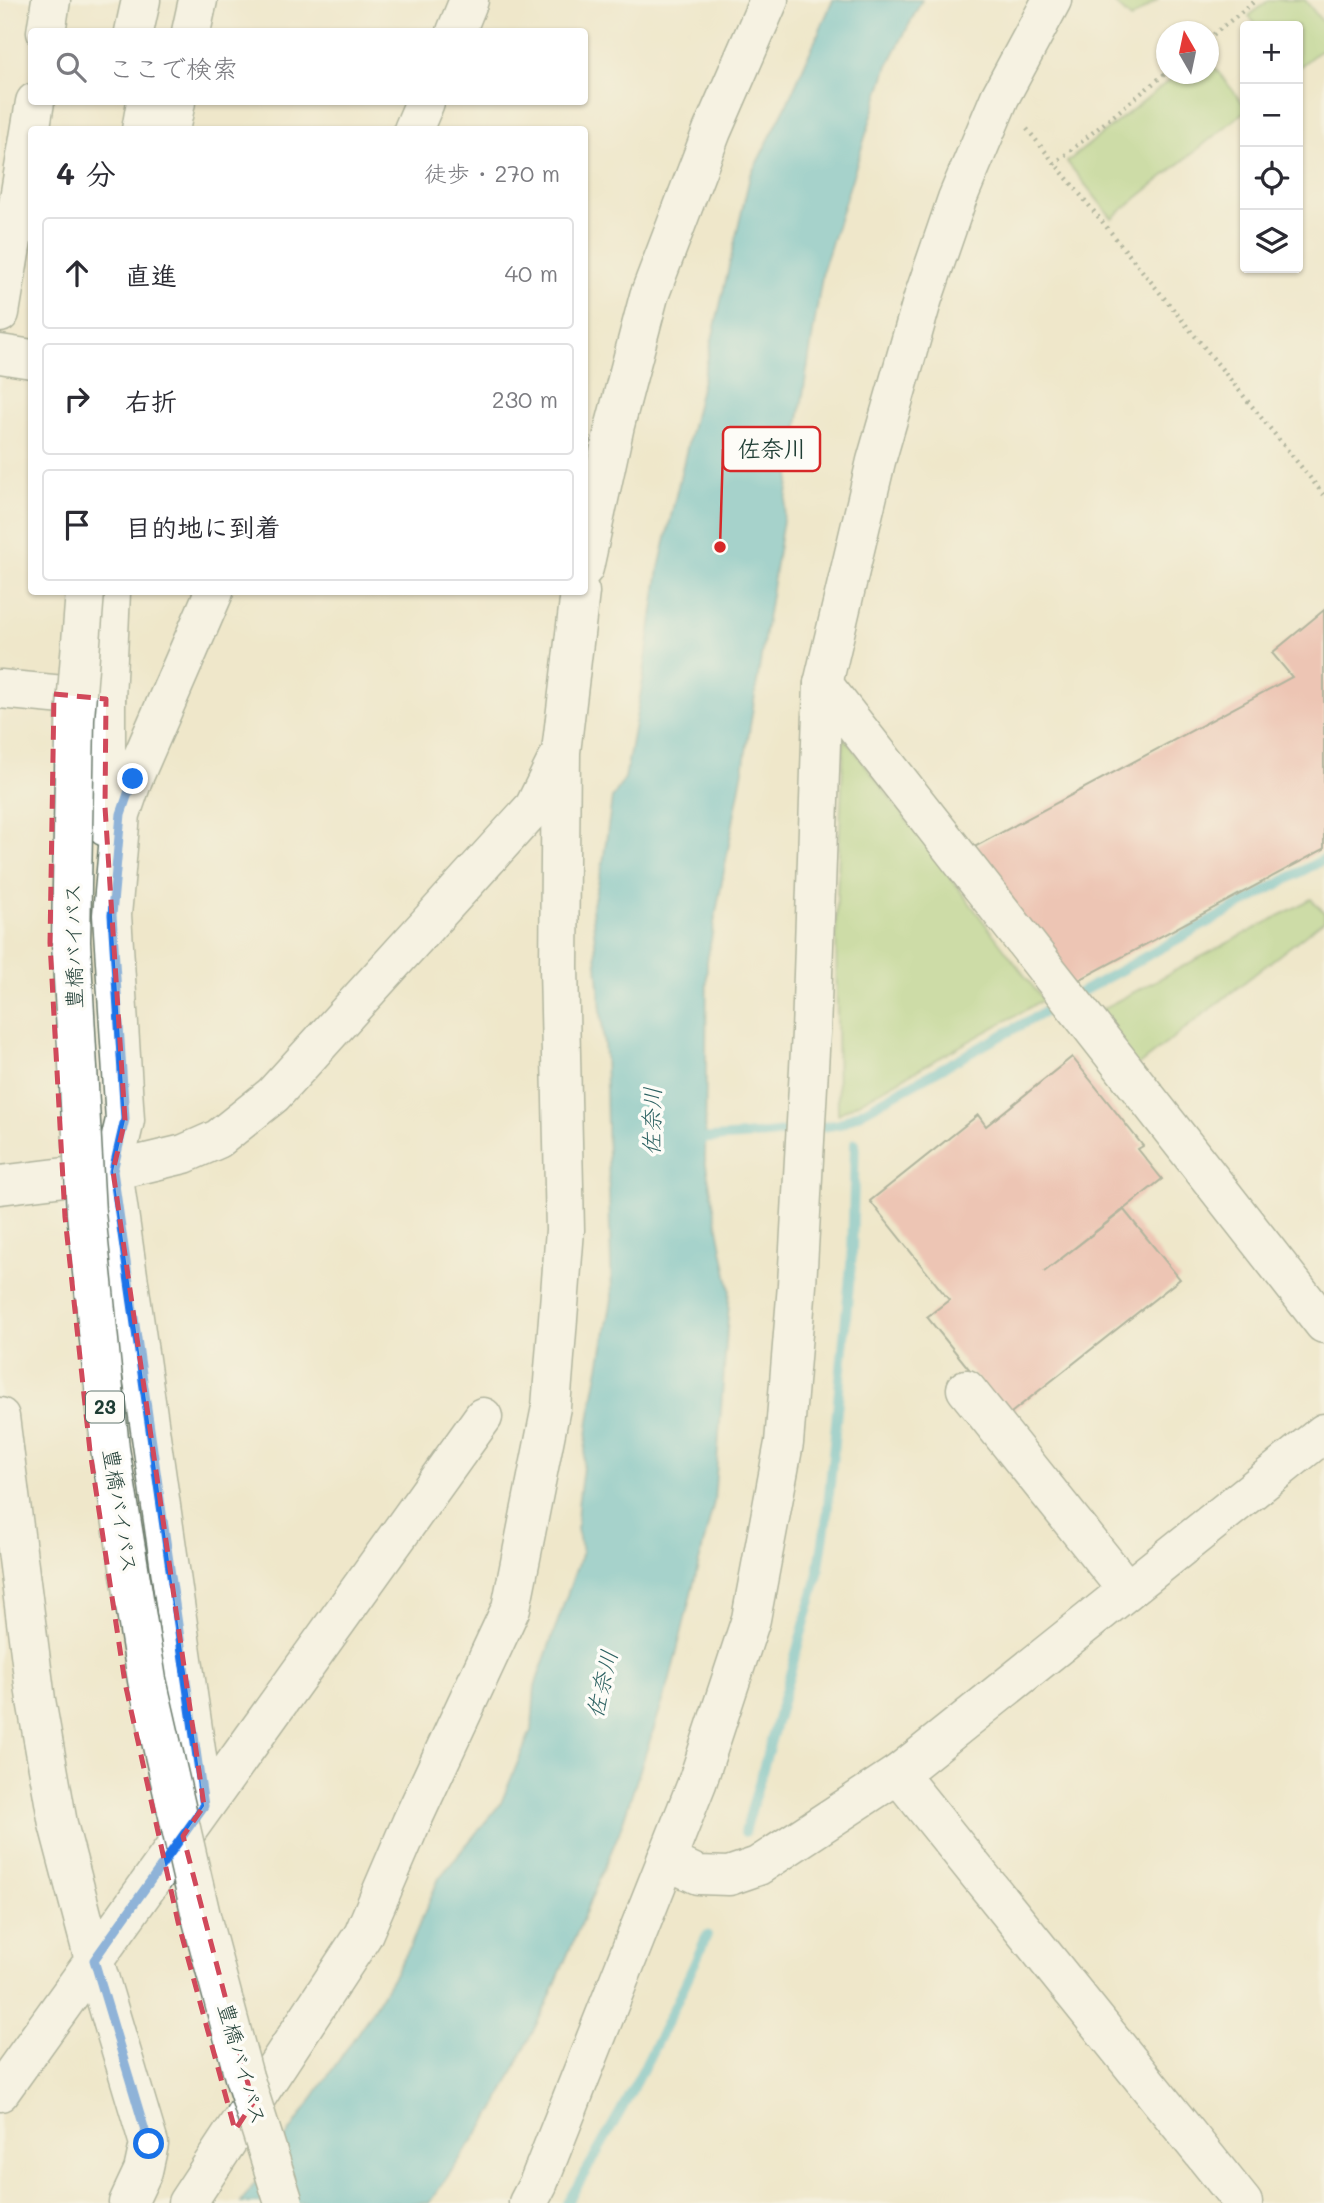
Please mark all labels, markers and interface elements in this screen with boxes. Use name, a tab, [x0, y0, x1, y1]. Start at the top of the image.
north arrow	[1156, 21, 1219, 84]
map controls	[1240, 21, 1303, 273]
button: +	[1240, 21, 1303, 84]
search box	[28, 28, 588, 105]
icon: search	[52, 48, 90, 86]
text: ここで検索	[108, 51, 238, 85]
button: −	[1240, 84, 1303, 147]
button: locate	[1240, 147, 1303, 210]
text: 4 分	[56, 153, 116, 193]
text: 徒歩 · 270 m	[424, 158, 560, 188]
button: layers	[1240, 210, 1303, 273]
icon: ahead	[58, 254, 96, 292]
text: 直進	[125, 258, 177, 292]
text: 40 m	[505, 258, 558, 288]
icon: right	[58, 380, 96, 418]
text: 右折	[125, 384, 177, 418]
text: 230 m	[492, 384, 558, 414]
callout: 佐奈川	[723, 427, 820, 471]
text: 佐奈川	[738, 433, 807, 463]
icon: arrive	[58, 506, 96, 544]
text: 目的地に到着	[125, 510, 281, 544]
route end	[117, 763, 148, 794]
street label: 豊橋バイパス	[58, 883, 87, 1009]
water label: 佐奈川	[635, 1086, 667, 1156]
road number: 23	[86, 1392, 124, 1422]
street label: 豊橋バイパス	[98, 1447, 145, 1575]
water label: 佐奈川	[579, 1647, 623, 1721]
street label: 豊橋バイパス	[213, 2000, 274, 2128]
route start	[133, 2128, 164, 2159]

